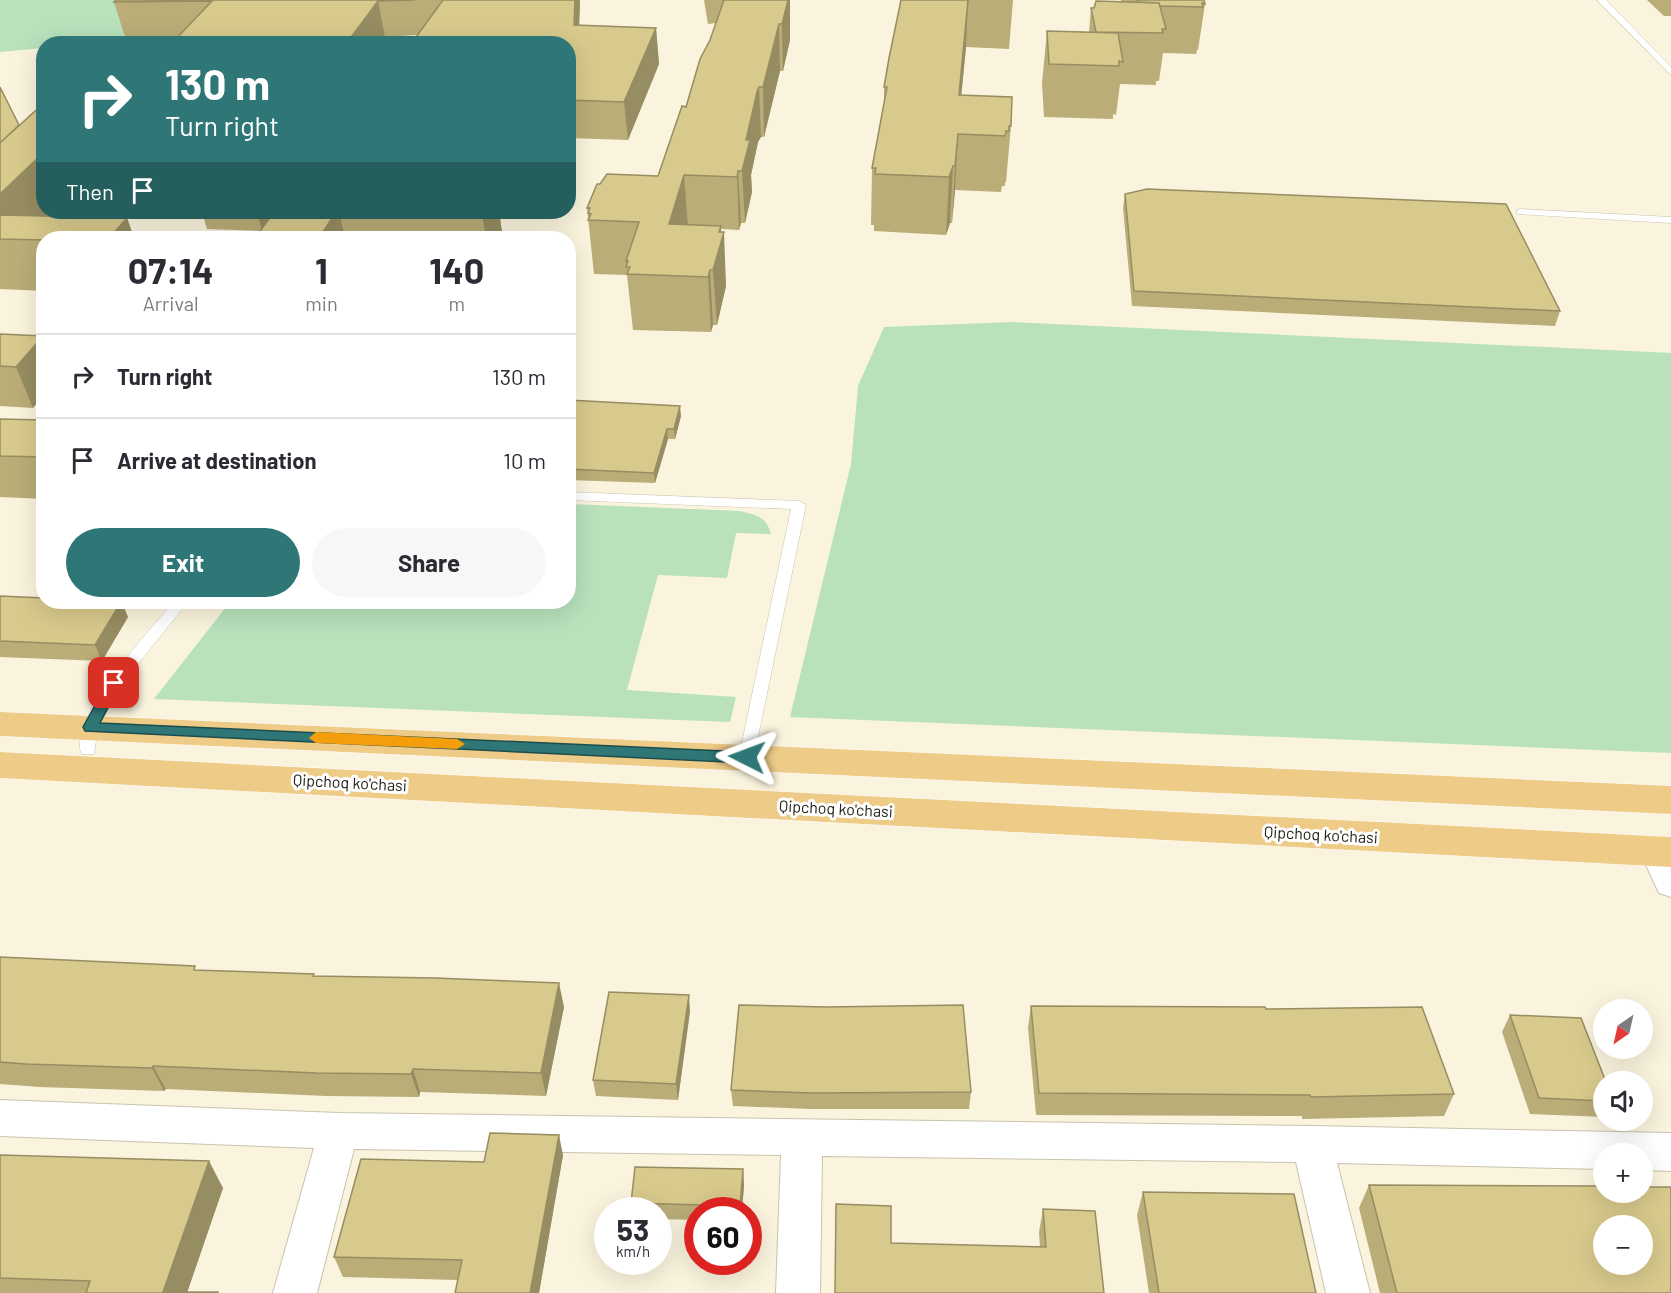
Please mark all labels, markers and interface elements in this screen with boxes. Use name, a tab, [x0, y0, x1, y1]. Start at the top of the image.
text: 130 m	[165, 58, 270, 108]
icon: right	[66, 60, 144, 138]
text: Turn right	[165, 109, 279, 141]
icon: arrive	[126, 174, 159, 207]
text: Then	[66, 178, 114, 204]
text: 07:14	[128, 248, 214, 291]
text: 1	[315, 248, 328, 291]
text: 140	[429, 248, 484, 291]
text: Arrival	[143, 291, 199, 315]
text: min	[305, 291, 338, 315]
text: m	[449, 291, 465, 315]
icon: right	[66, 360, 99, 393]
text: Turn right	[117, 363, 212, 389]
text: 130 m	[492, 363, 546, 389]
icon: arrive	[66, 444, 99, 477]
text: Arrive at destination	[117, 447, 316, 473]
text: 10 m	[503, 447, 546, 473]
button: Exit	[66, 528, 300, 597]
button: Share	[312, 528, 546, 597]
pin	[88, 657, 139, 708]
icon: arrive	[97, 666, 130, 699]
position arrow	[715, 725, 779, 789]
street label: Qipchoq ko'chasi	[293, 770, 407, 794]
street label: Qipchoq ko'chasi	[779, 796, 893, 820]
street label: Qipchoq ko'chasi	[1264, 822, 1378, 846]
north arrow	[1593, 999, 1653, 1059]
map controls	[1593, 999, 1653, 1275]
button: sound	[1593, 1071, 1653, 1131]
button: +	[1593, 1143, 1653, 1203]
speed limit sign: 60	[684, 1197, 762, 1275]
text: 53	[617, 1211, 649, 1247]
button: −	[1593, 1215, 1653, 1275]
text: km/h	[616, 1242, 650, 1260]

